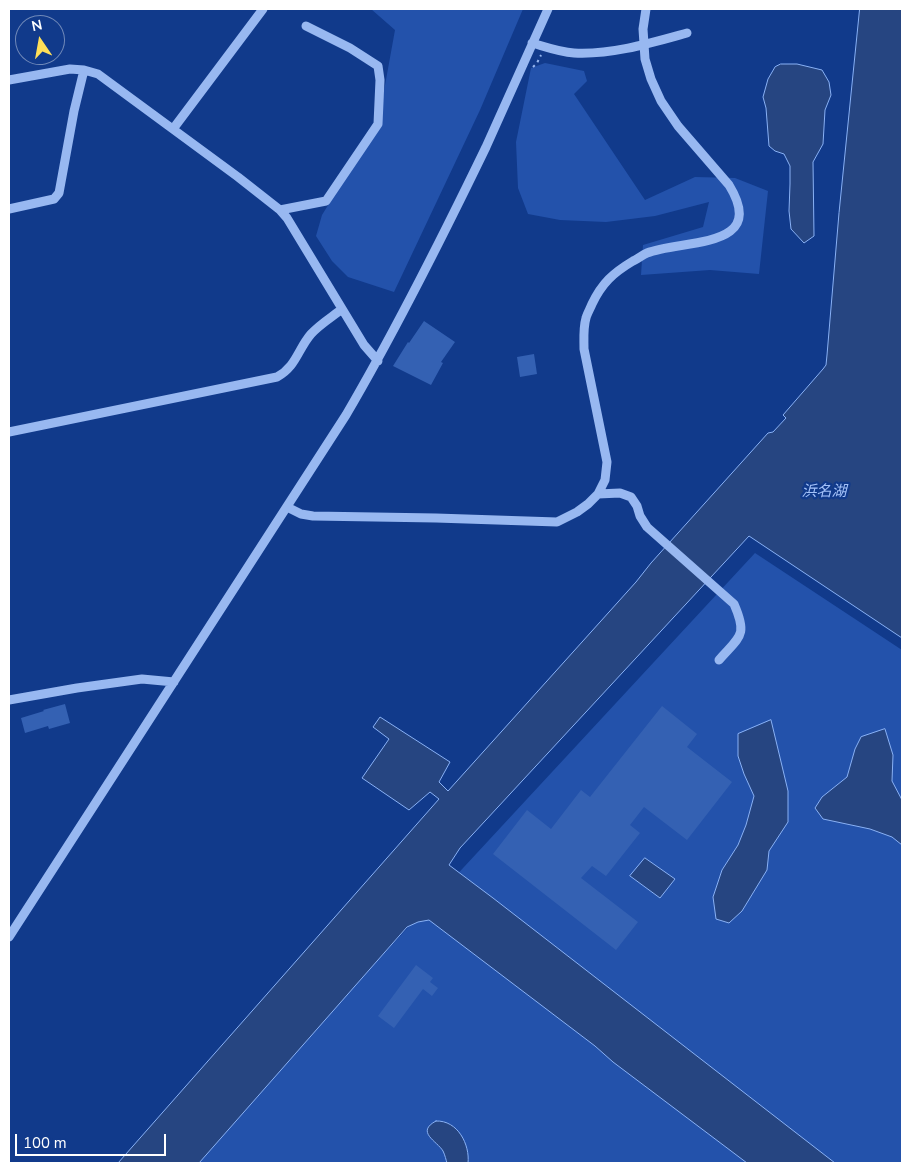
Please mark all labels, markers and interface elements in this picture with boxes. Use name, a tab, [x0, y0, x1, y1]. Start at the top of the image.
north arrow	[15, 15, 65, 65]
text: N	[30, 15, 44, 36]
water label: 浜名湖	[802, 483, 846, 501]
scale bar	[18, 1124, 169, 1156]
text: 100 m	[23, 1133, 67, 1153]

